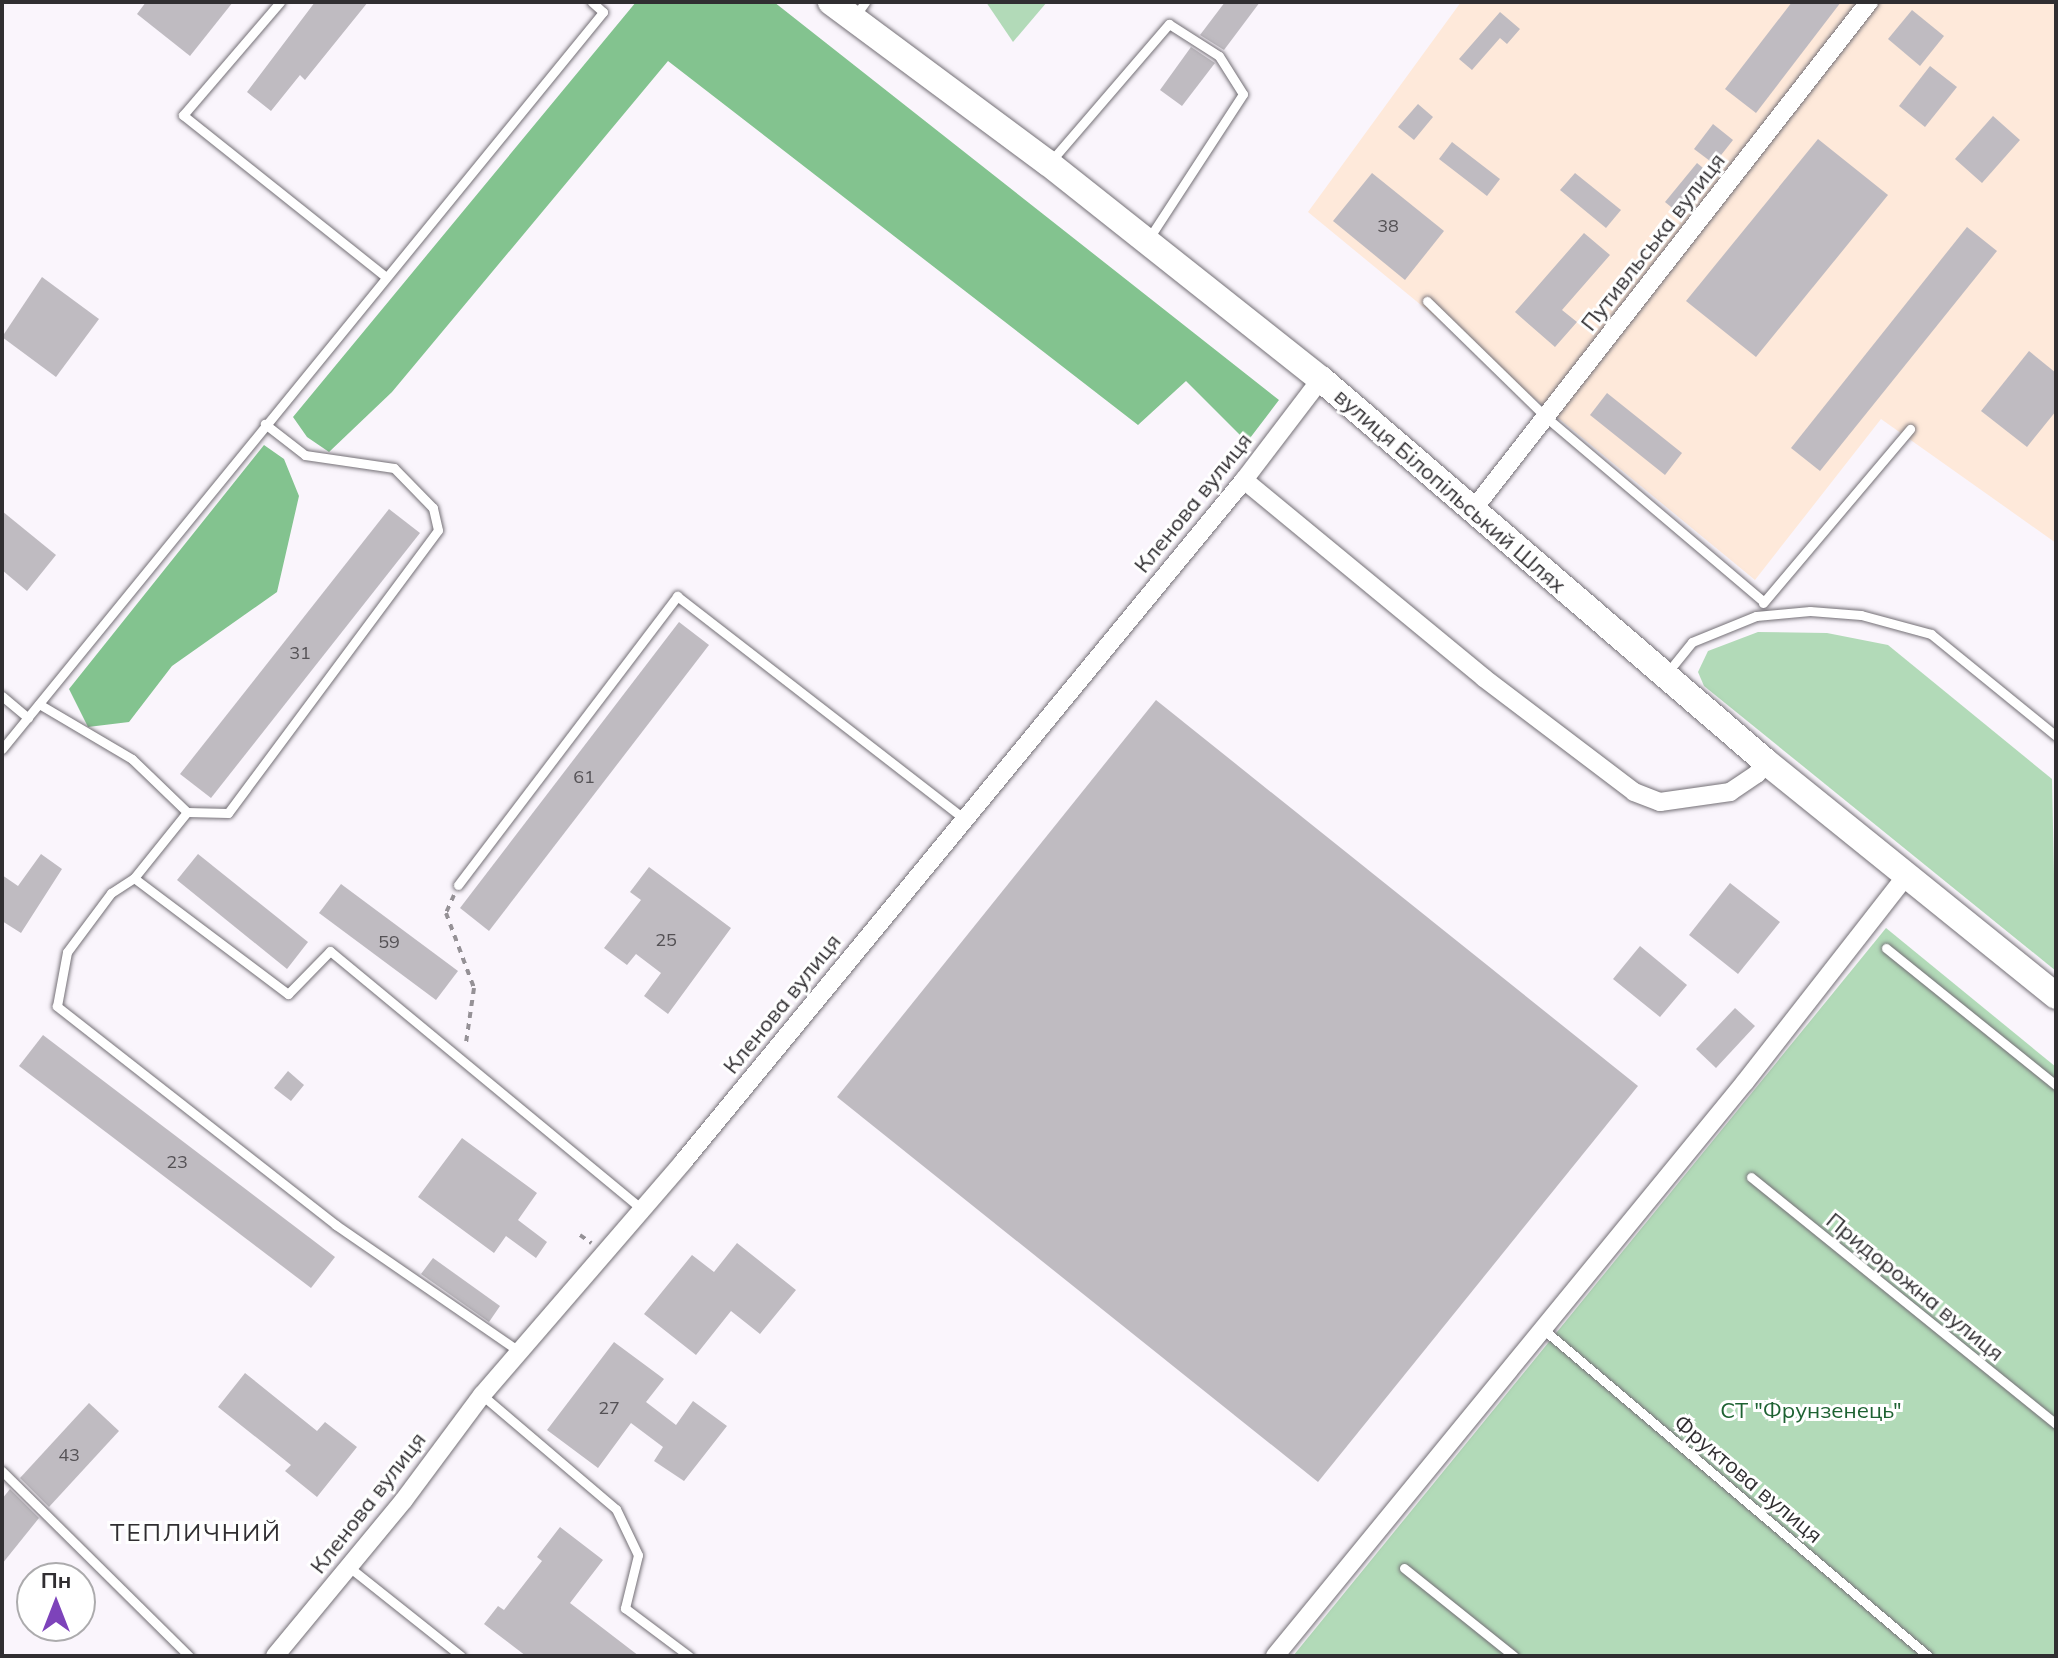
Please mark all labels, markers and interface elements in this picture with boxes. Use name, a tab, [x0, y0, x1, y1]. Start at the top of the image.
street label: Путивльська вулиця	[1575, 148, 1731, 336]
house number: 38	[1377, 215, 1399, 237]
street label: вулиця Білопільський Шлях	[1329, 383, 1571, 599]
street label: Кленова вулиця	[1129, 428, 1257, 578]
house number: 31	[289, 642, 311, 664]
house number: 61	[573, 766, 595, 788]
house number: 25	[655, 929, 677, 951]
street label: Кленова вулиця	[718, 929, 846, 1079]
house number: 59	[378, 931, 400, 953]
house number: 23	[166, 1151, 188, 1173]
street label: Придорожна вулиця	[1821, 1207, 2009, 1367]
house number: 27	[598, 1397, 620, 1419]
park label: СТ "Фрунзенець"	[1720, 1398, 1902, 1424]
street label: Фруктова вулиця	[1669, 1409, 1827, 1549]
street label: Кленова вулиця	[305, 1427, 431, 1579]
house number: 43	[58, 1444, 80, 1466]
district label: ТЕПЛИЧНИЙ	[110, 1519, 282, 1547]
north arrow	[16, 1562, 96, 1642]
text: Пн	[41, 1566, 71, 1594]

